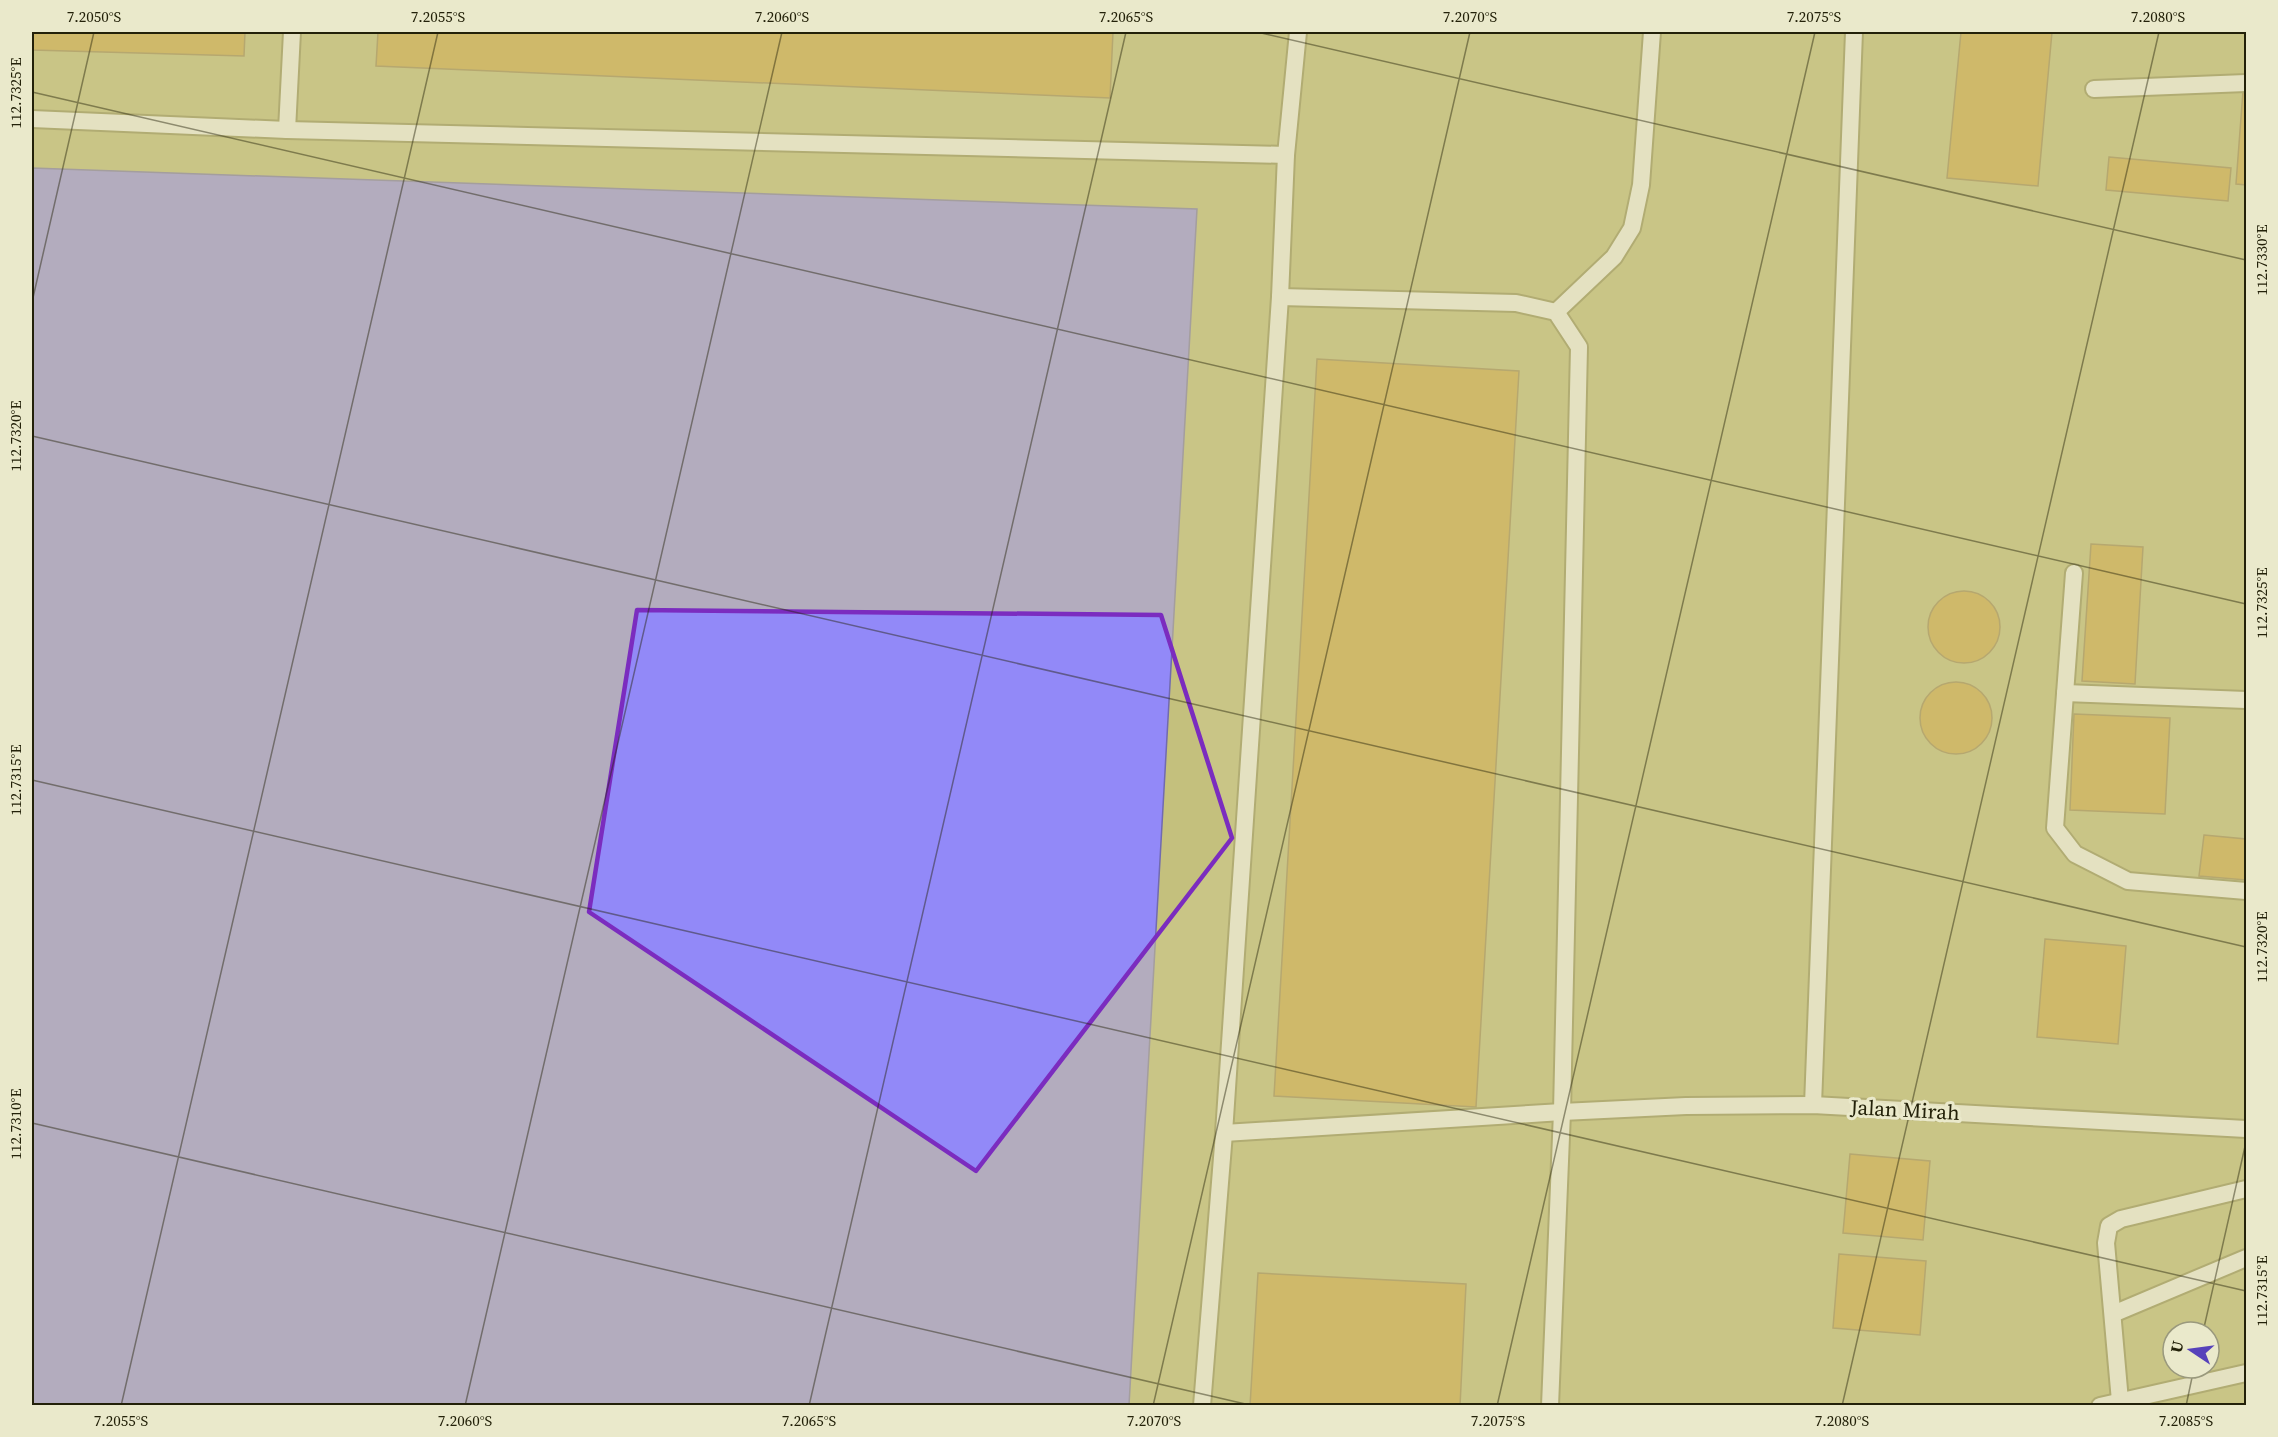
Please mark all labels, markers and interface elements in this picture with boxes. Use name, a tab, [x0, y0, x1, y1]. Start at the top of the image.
text: 7.2050°S	[67, 6, 122, 27]
text: 7.2055°S	[411, 6, 466, 27]
text: 7.2060°S	[755, 6, 810, 27]
text: 7.2065°S	[1099, 6, 1154, 27]
text: 7.2070°S	[1443, 6, 1498, 27]
text: 7.2075°S	[1787, 6, 1842, 27]
text: 7.2080°S	[2131, 6, 2186, 27]
text: 112.7325°E	[5, 58, 26, 128]
text: 112.7330°E	[2251, 225, 2272, 295]
text: 112.7320°E	[5, 401, 26, 471]
text: 112.7325°E	[2251, 568, 2272, 638]
text: 112.7315°E	[5, 745, 26, 815]
text: 112.7320°E	[2251, 912, 2272, 982]
text: 112.7310°E	[5, 1089, 26, 1159]
street label: Jalan Mirah	[1849, 1092, 1960, 1127]
text: 112.7315°E	[2251, 1256, 2272, 1326]
north arrow	[2161, 1320, 2221, 1380]
text: U	[2164, 1338, 2188, 1355]
text: 7.2055°S	[94, 1410, 149, 1431]
text: 7.2060°S	[438, 1410, 493, 1431]
text: 7.2065°S	[782, 1410, 837, 1431]
text: 7.2070°S	[1127, 1410, 1182, 1431]
text: 7.2075°S	[1471, 1410, 1526, 1431]
text: 7.2080°S	[1815, 1410, 1870, 1431]
text: 7.2085°S	[2159, 1410, 2214, 1431]

